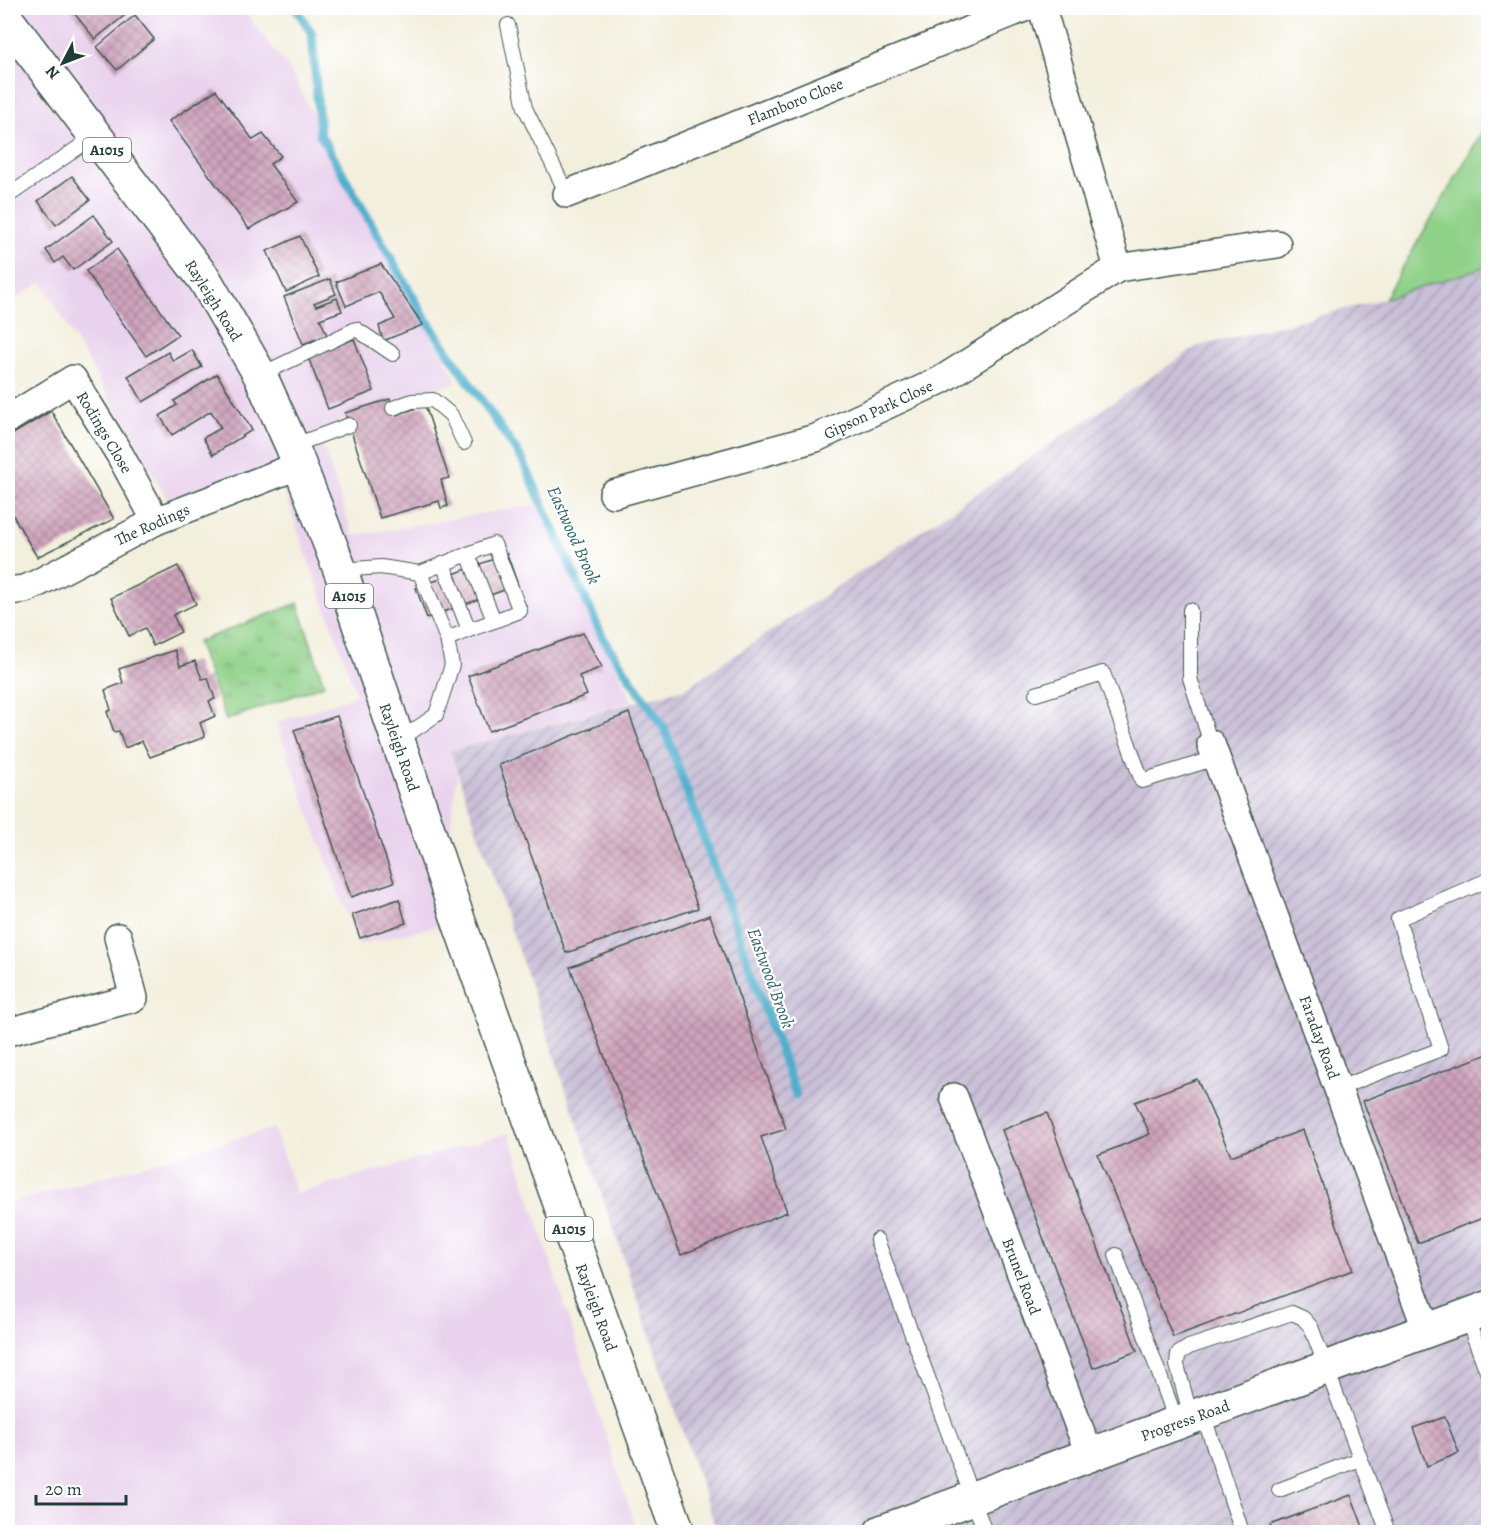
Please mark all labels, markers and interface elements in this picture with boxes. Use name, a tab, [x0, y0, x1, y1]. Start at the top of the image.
north arrow	[33, 33, 93, 93]
text: N	[40, 60, 65, 84]
street label: Flamboro Close	[744, 73, 847, 131]
road number: A1015	[83, 138, 131, 162]
street label: Rayleigh Road	[179, 256, 247, 346]
street label: Gipson Park Close	[820, 375, 937, 445]
street label: Rodings Close	[71, 387, 137, 478]
water label: Eastwood Brook	[542, 482, 606, 588]
street label: The Rodings	[111, 499, 193, 551]
road number: A1015	[325, 584, 373, 608]
street label: Rayleigh Road	[374, 700, 425, 795]
water label: Eastwood Brook	[742, 924, 800, 1032]
street label: Faraday Road	[1294, 992, 1345, 1083]
road number: A1015	[545, 1217, 593, 1241]
street label: Brunel Road	[996, 1235, 1046, 1318]
street label: Rayleigh Road	[570, 1260, 622, 1355]
street label: Progress Road	[1138, 1395, 1233, 1447]
scale bar	[36, 1468, 126, 1506]
text: 20 m	[45, 1477, 82, 1501]

